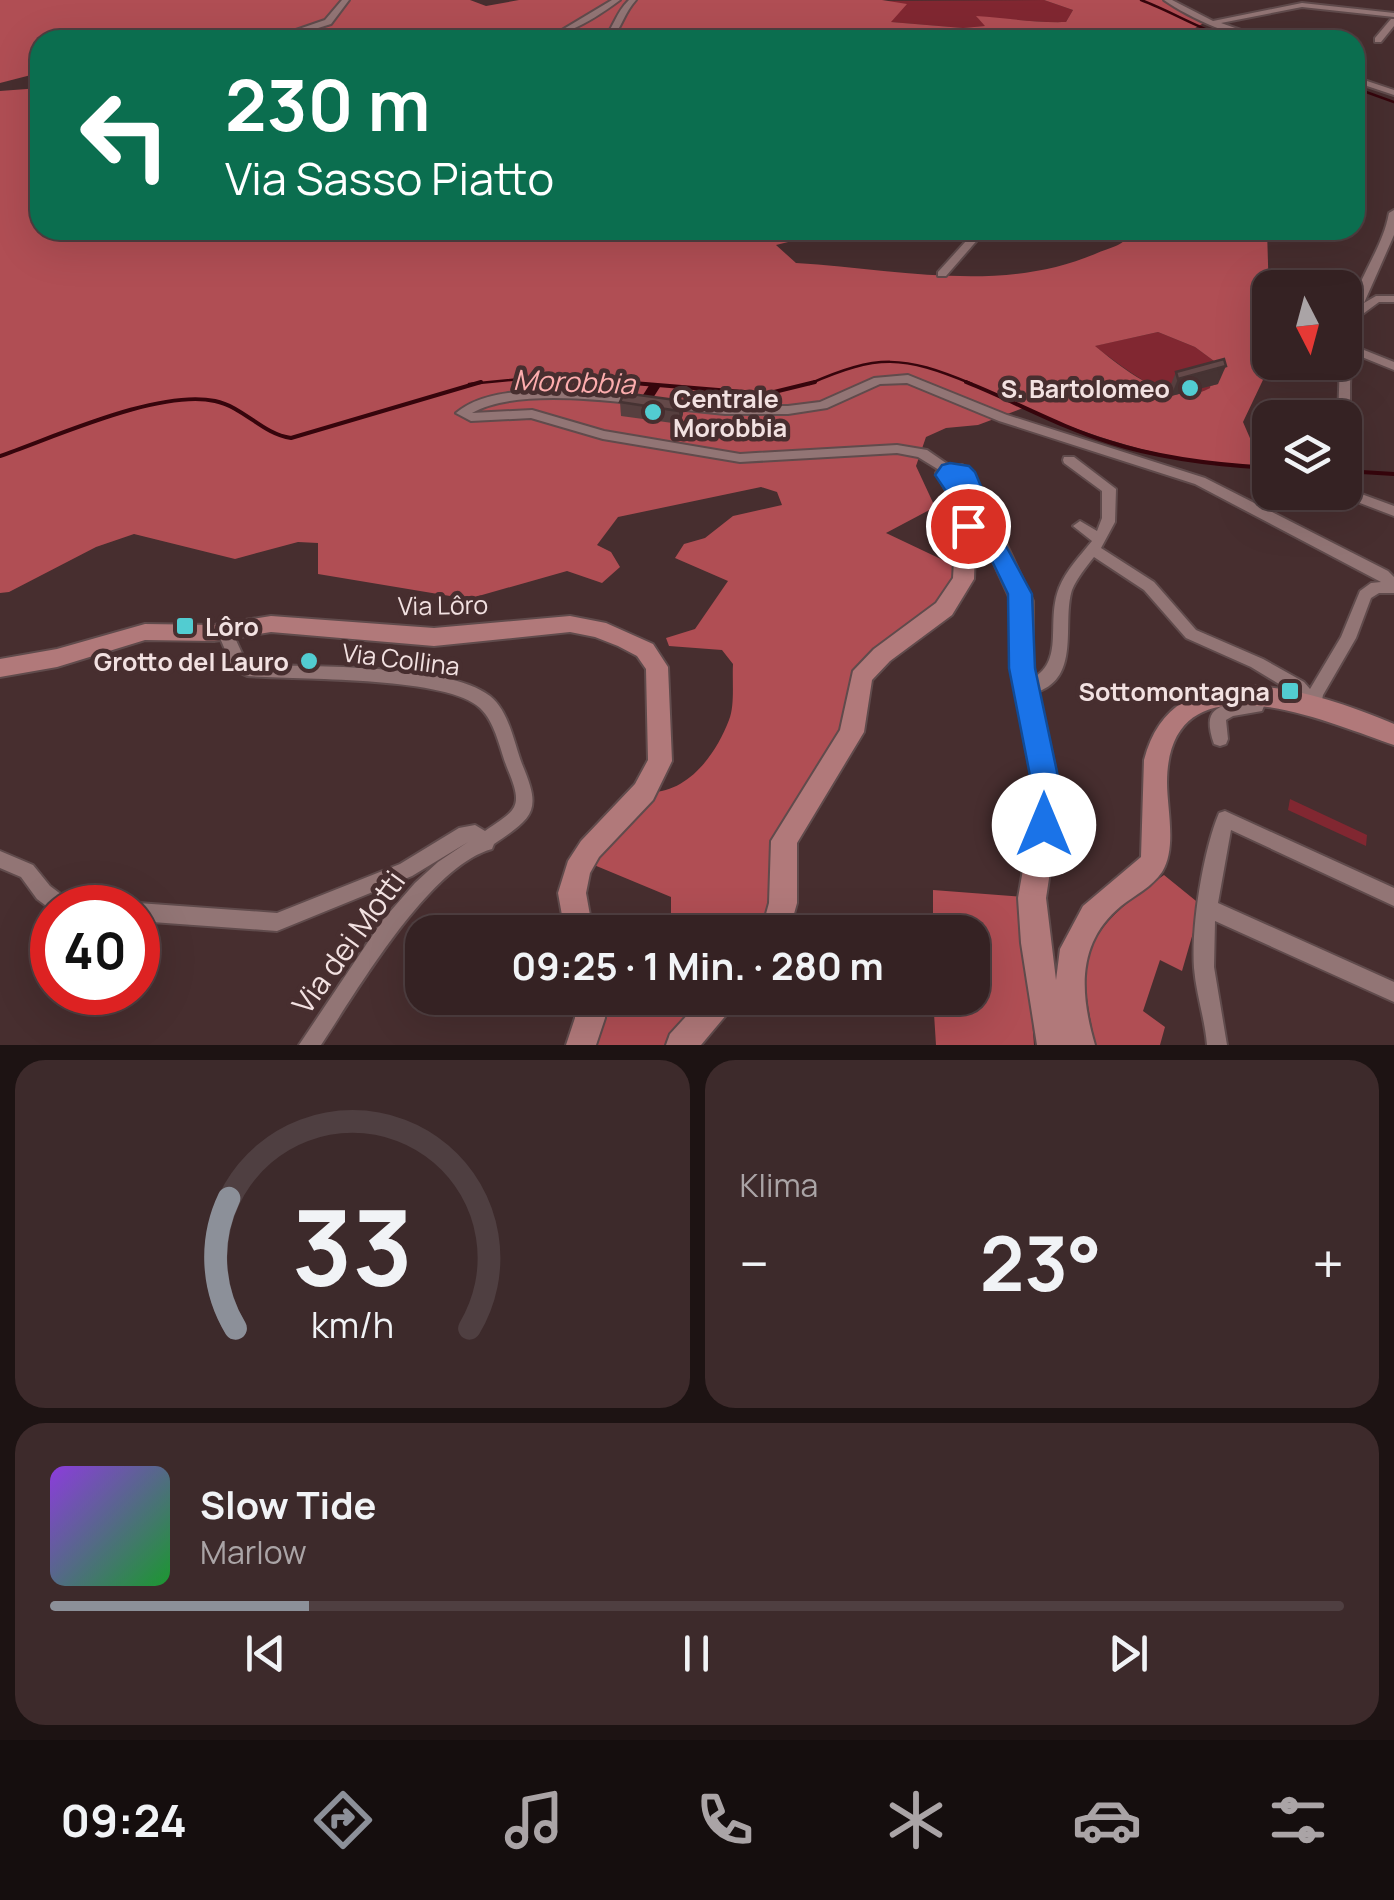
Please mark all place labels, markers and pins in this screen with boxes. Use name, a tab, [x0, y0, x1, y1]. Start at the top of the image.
place label: S. Bartolomeo	[1001, 371, 1170, 406]
marker: S. Bartolomeo	[1179, 377, 1201, 399]
place label: Centrale Morobbia	[673, 381, 787, 445]
marker: Centrale Morobbia	[642, 401, 664, 423]
pin	[926, 484, 1011, 569]
place label: Lôro	[205, 609, 259, 644]
marker: Lôro	[174, 615, 196, 637]
place label: Grotto del Lauro	[94, 644, 289, 679]
marker: Grotto del Lauro	[298, 650, 320, 672]
place label: Sottomontagna	[1078, 674, 1270, 709]
marker: Sottomontagna	[1279, 680, 1301, 702]

